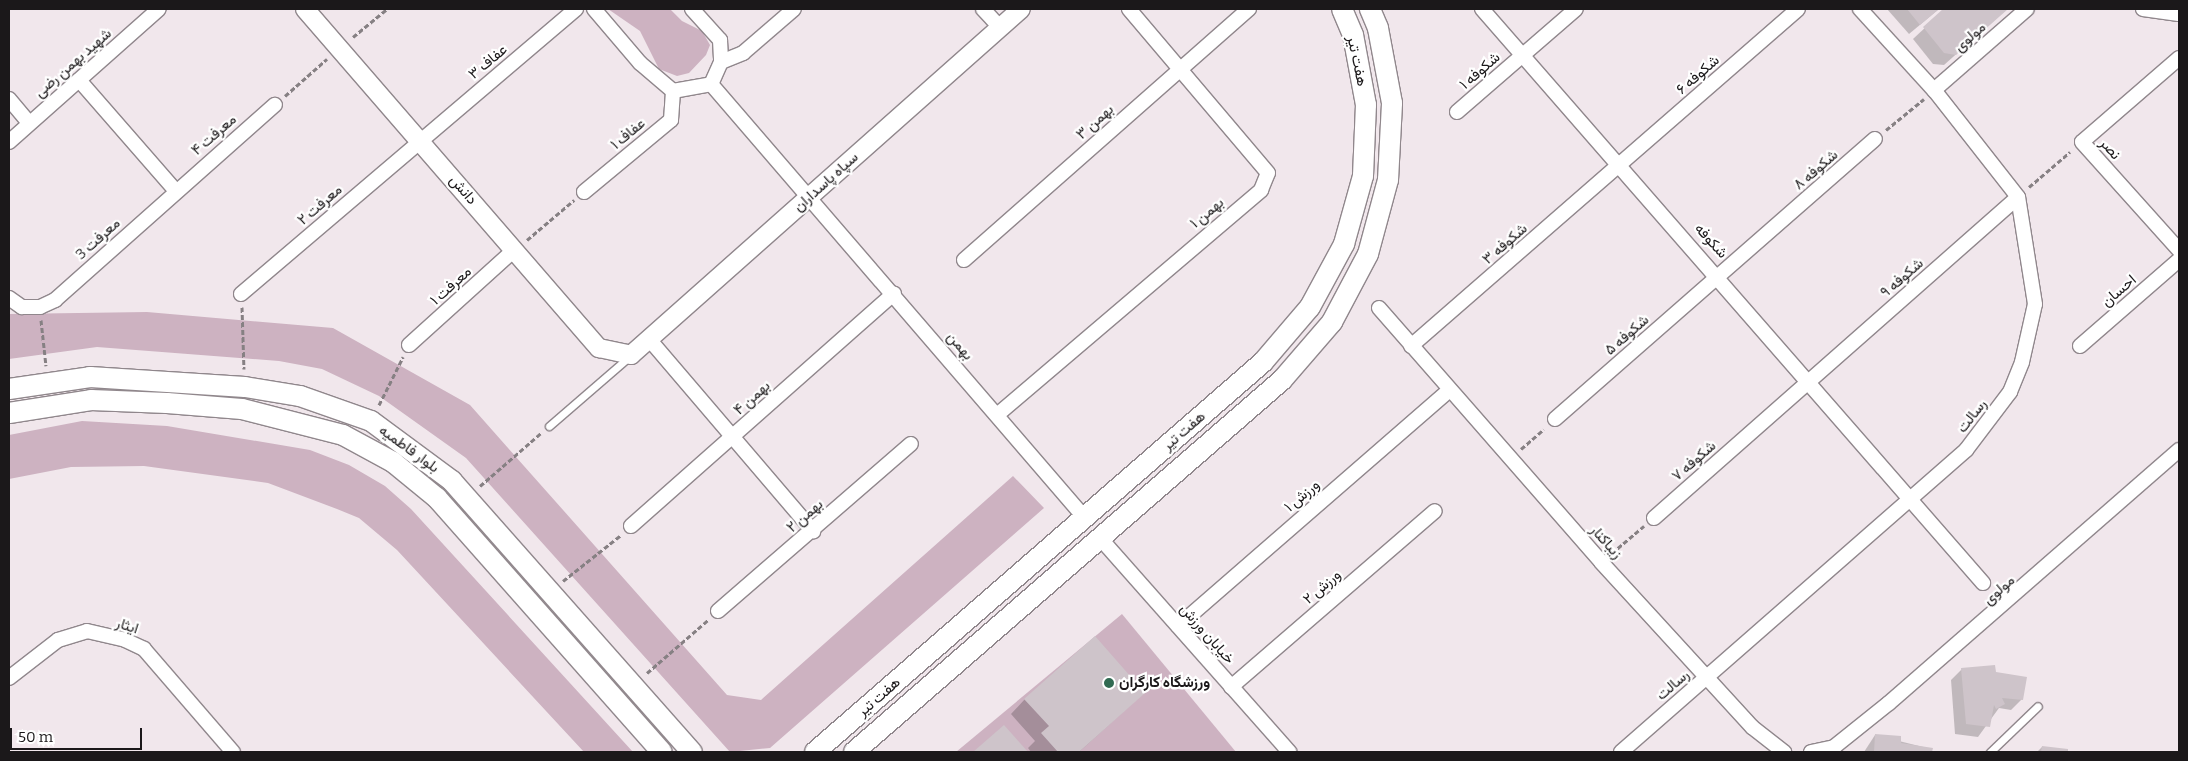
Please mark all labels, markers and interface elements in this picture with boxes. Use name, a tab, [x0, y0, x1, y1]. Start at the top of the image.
street label: مولوی	[1950, 18, 1990, 56]
street label: شهید بهمن رضی	[31, 25, 115, 101]
street label: هفت تیر	[1343, 34, 1371, 88]
street label: عفاف ۳	[465, 41, 511, 83]
street label: شکوفه ۱	[1456, 48, 1504, 94]
street label: شکوفه ۶	[1673, 51, 1723, 99]
street label: بهمن ۳	[1073, 101, 1117, 143]
street label: معرفت ۴	[188, 111, 240, 159]
street label: عفاف ۱	[607, 114, 649, 154]
street label: نصر	[2096, 134, 2124, 164]
street label: شکوفه ۸	[1790, 146, 1842, 194]
street label: سپاه پاسداران	[790, 148, 862, 216]
street label: دانش	[445, 171, 481, 209]
street label: معرفت ۲	[294, 181, 346, 229]
street label: بهمن ۱	[1186, 194, 1228, 232]
street label: معرفت 3	[72, 214, 124, 264]
street label: شکوفه ۳	[1479, 220, 1531, 268]
street label: شکوفه	[1691, 220, 1731, 262]
street label: شکوفه ۹	[1877, 254, 1927, 302]
street label: معرفت ۱	[427, 263, 475, 309]
street label: احسان	[2098, 271, 2140, 311]
street label: شکوفه ۵	[1601, 311, 1653, 359]
street label: بهمن	[943, 328, 977, 364]
street label: بهمن ۴	[730, 377, 774, 419]
street label: رسالت	[1953, 395, 1991, 437]
street label: هفت تیر	[1159, 407, 1209, 455]
street label: بلوار فاطمیه	[375, 421, 443, 477]
street label: شکوفه ۷	[1668, 437, 1720, 485]
street label: ورزش ۱	[1281, 476, 1323, 516]
street label: بهمن ۲	[783, 495, 827, 537]
street label: زیباکنار	[1586, 521, 1626, 563]
street label: ورزش ۲	[1299, 566, 1345, 608]
street label: مولوی	[1979, 571, 2019, 609]
street label: خیابان ورزش	[1176, 600, 1238, 668]
street label: ایثار	[113, 614, 141, 638]
street label: رسالت	[1653, 666, 1693, 704]
street label: هفت تیر	[854, 673, 904, 721]
place label: ورزشگاه کارگران	[1119, 674, 1210, 692]
marker: ورزشگاه کارگران	[1103, 677, 1115, 689]
scale bar	[12, 718, 145, 750]
text: 50 m	[18, 728, 53, 746]

